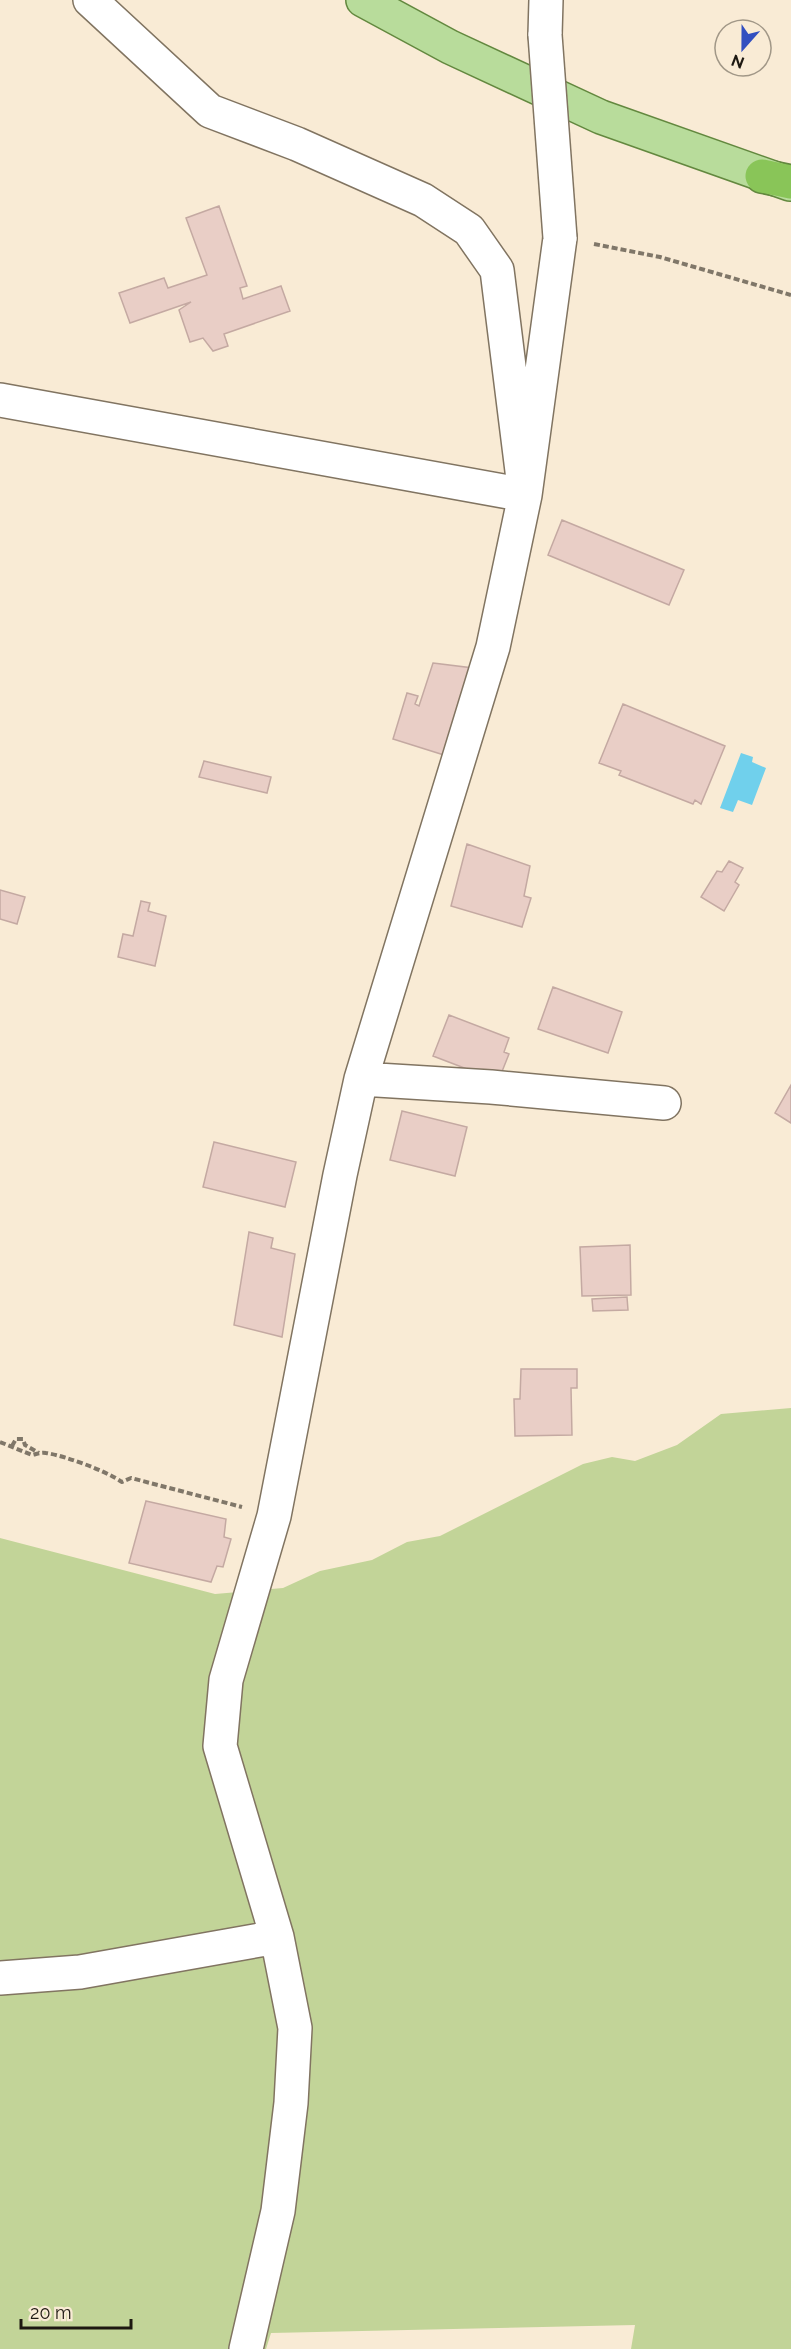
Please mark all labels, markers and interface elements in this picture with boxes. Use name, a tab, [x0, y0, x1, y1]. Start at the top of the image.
north arrow	[713, 18, 773, 78]
text: N	[729, 50, 747, 73]
scale bar	[21, 2292, 130, 2330]
text: 20 m	[30, 2302, 72, 2323]

